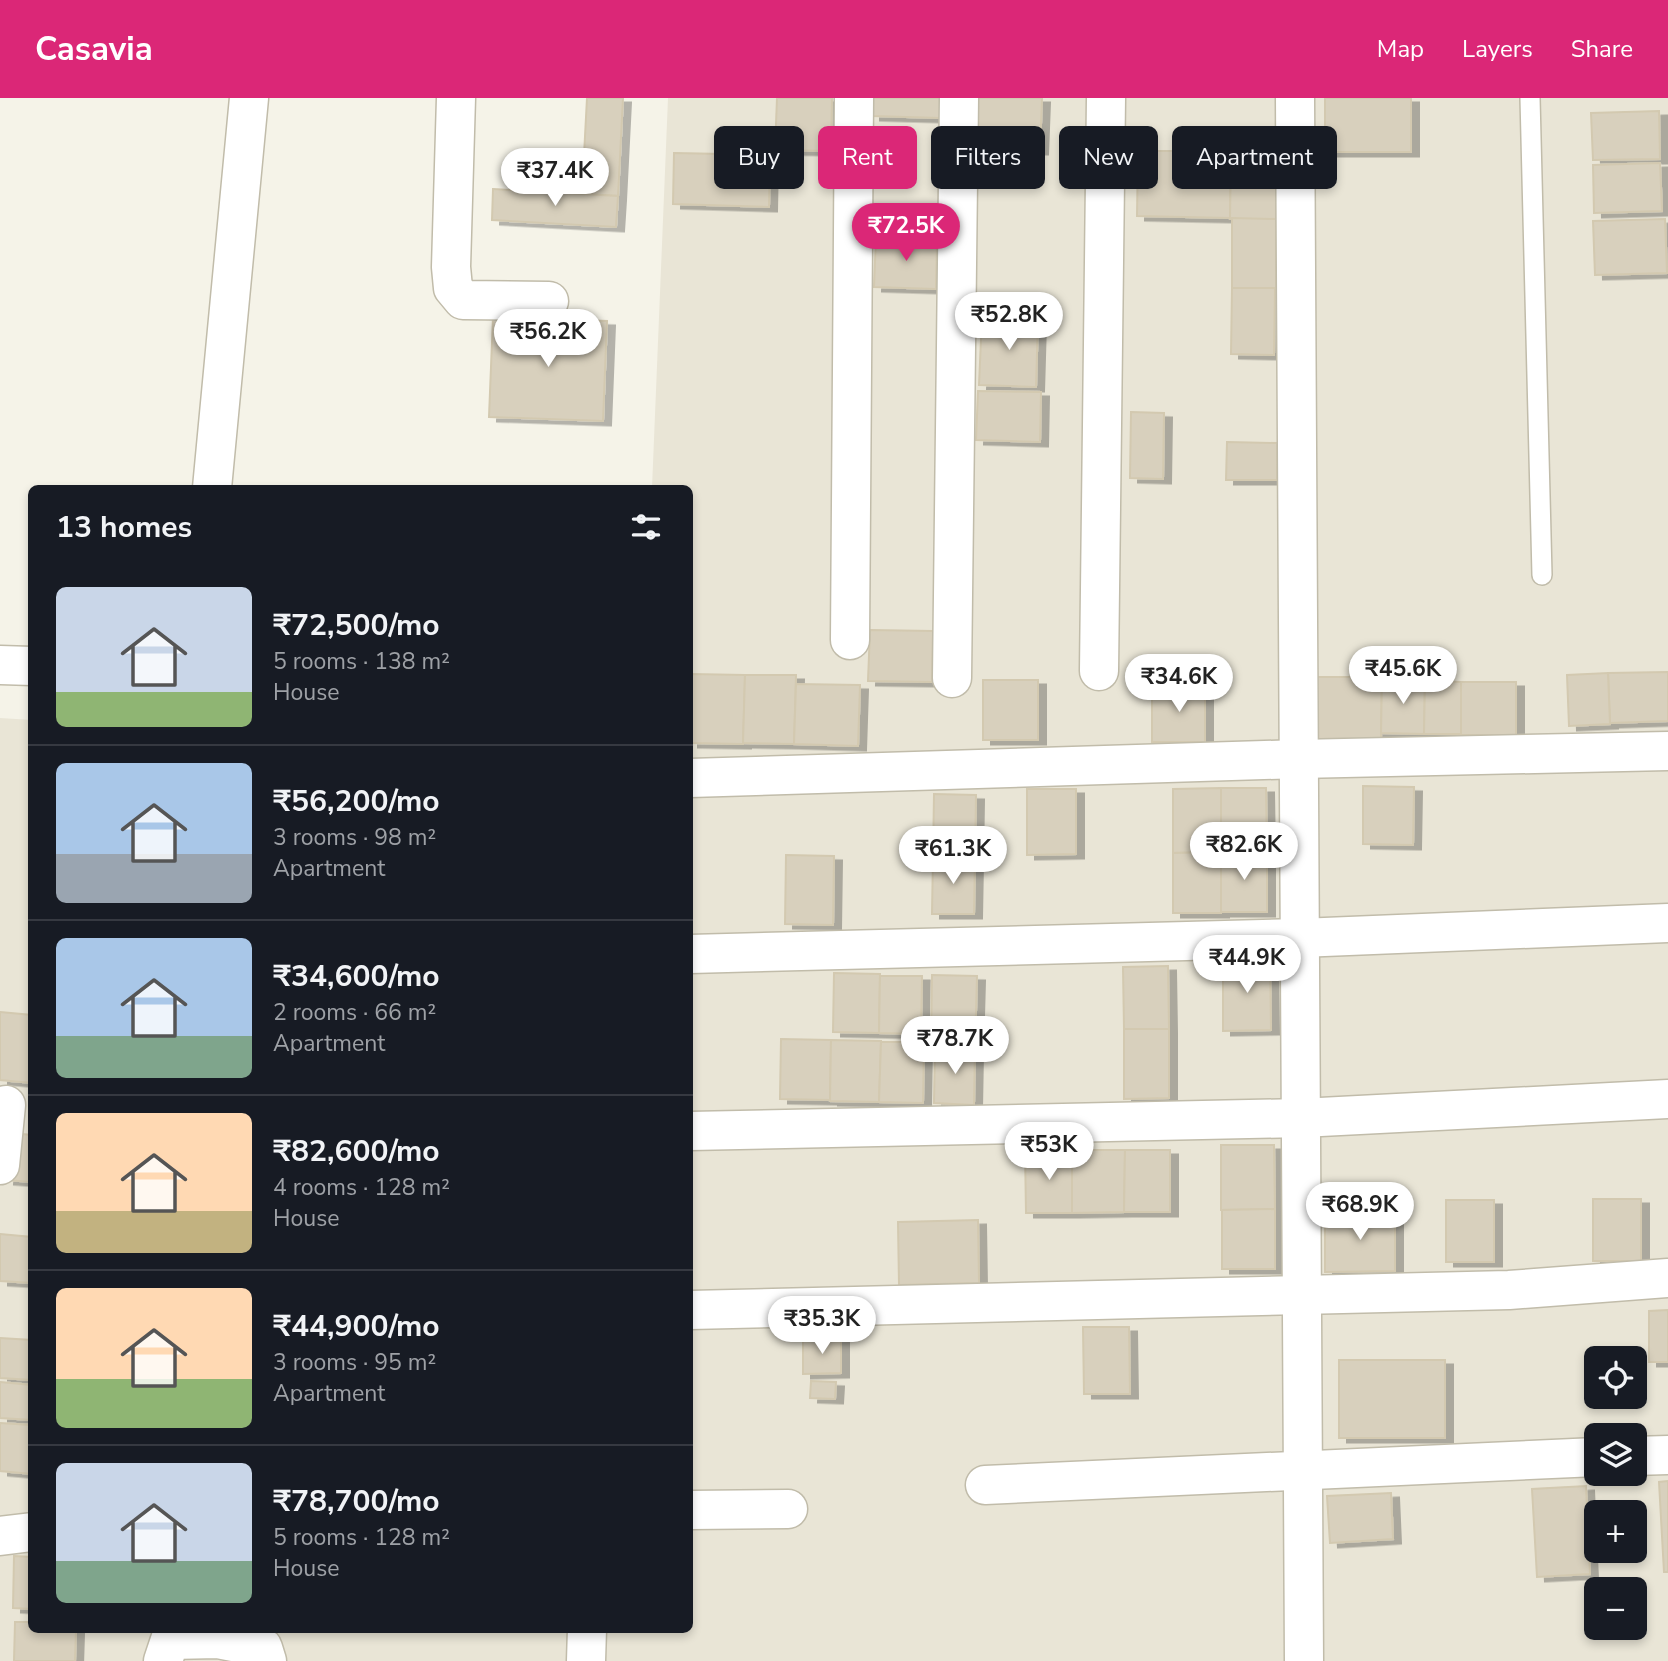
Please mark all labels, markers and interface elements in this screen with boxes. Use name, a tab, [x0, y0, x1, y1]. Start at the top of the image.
text: Casavia	[35, 27, 153, 72]
text: Map	[1377, 33, 1424, 65]
text: Layers	[1462, 33, 1533, 65]
text: Share	[1571, 33, 1633, 65]
chip: Buy	[714, 126, 804, 189]
chip: Rent	[818, 126, 917, 189]
chip: Filters	[931, 126, 1045, 189]
chip: New	[1059, 126, 1158, 189]
chip: Apartment	[1172, 126, 1337, 189]
pin: ₹37.4K	[498, 148, 612, 208]
text: ₹37.4K	[517, 155, 593, 186]
pin: ₹72.5K	[849, 204, 963, 263]
text: ₹72.5K	[868, 210, 944, 241]
pin: ₹52.8K	[952, 292, 1066, 352]
text: ₹52.8K	[971, 299, 1047, 330]
pin: ₹56.2K	[491, 310, 605, 369]
text: ₹56.2K	[510, 316, 586, 347]
text: 13 homes	[56, 507, 192, 548]
icon: filters	[627, 508, 665, 546]
text: ₹72,500/mo	[273, 605, 440, 646]
icon: home	[112, 615, 196, 699]
text: 5 rooms · 138 m²	[273, 646, 450, 677]
pin: ₹45.6K	[1346, 646, 1460, 706]
text: ₹45.6K	[1365, 653, 1441, 684]
pin: ₹34.6K	[1122, 654, 1236, 714]
text: ₹34.6K	[1141, 661, 1217, 692]
text: House	[273, 677, 340, 708]
text: ₹56,200/mo	[273, 781, 440, 822]
icon: home	[112, 791, 196, 875]
text: 3 rooms · 98 m²	[273, 822, 436, 853]
pin: ₹82.6K	[1187, 822, 1301, 882]
pin: ₹61.3K	[896, 826, 1010, 886]
text: ₹82.6K	[1206, 829, 1282, 860]
text: ₹61.3K	[915, 833, 991, 864]
text: Apartment	[273, 853, 385, 884]
pin: ₹44.9K	[1190, 936, 1304, 995]
text: ₹44.9K	[1209, 942, 1285, 973]
text: ₹34,600/mo	[273, 956, 440, 997]
icon: home	[112, 966, 196, 1050]
text: 2 rooms · 66 m²	[273, 997, 436, 1028]
pin: ₹78.7K	[898, 1016, 1012, 1076]
text: ₹78.7K	[917, 1023, 993, 1054]
text: Apartment	[273, 1028, 385, 1059]
pin: ₹53K	[1008, 1122, 1090, 1182]
text: ₹53K	[1021, 1129, 1077, 1160]
text: ₹82,600/mo	[273, 1131, 440, 1172]
icon: home	[112, 1141, 196, 1225]
text: 4 rooms · 128 m²	[273, 1172, 450, 1203]
pin: ₹68.9K	[1303, 1182, 1417, 1242]
text: ₹68.9K	[1322, 1189, 1398, 1220]
text: House	[273, 1203, 340, 1234]
pin: ₹35.3K	[765, 1296, 879, 1356]
text: ₹35.3K	[784, 1303, 860, 1334]
text: ₹44,900/mo	[273, 1306, 440, 1347]
icon: home	[112, 1316, 196, 1400]
map controls	[1584, 1346, 1647, 1640]
button: locate	[1584, 1346, 1647, 1409]
text: 3 rooms · 95 m²	[273, 1347, 436, 1378]
text: Apartment	[273, 1378, 385, 1409]
button: layers	[1584, 1423, 1647, 1486]
text: ₹78,700/mo	[273, 1481, 440, 1522]
icon: home	[112, 1491, 196, 1575]
button: +	[1584, 1500, 1647, 1563]
text: 5 rooms · 128 m²	[273, 1522, 450, 1553]
text: House	[273, 1553, 340, 1584]
button: −	[1584, 1577, 1647, 1640]

